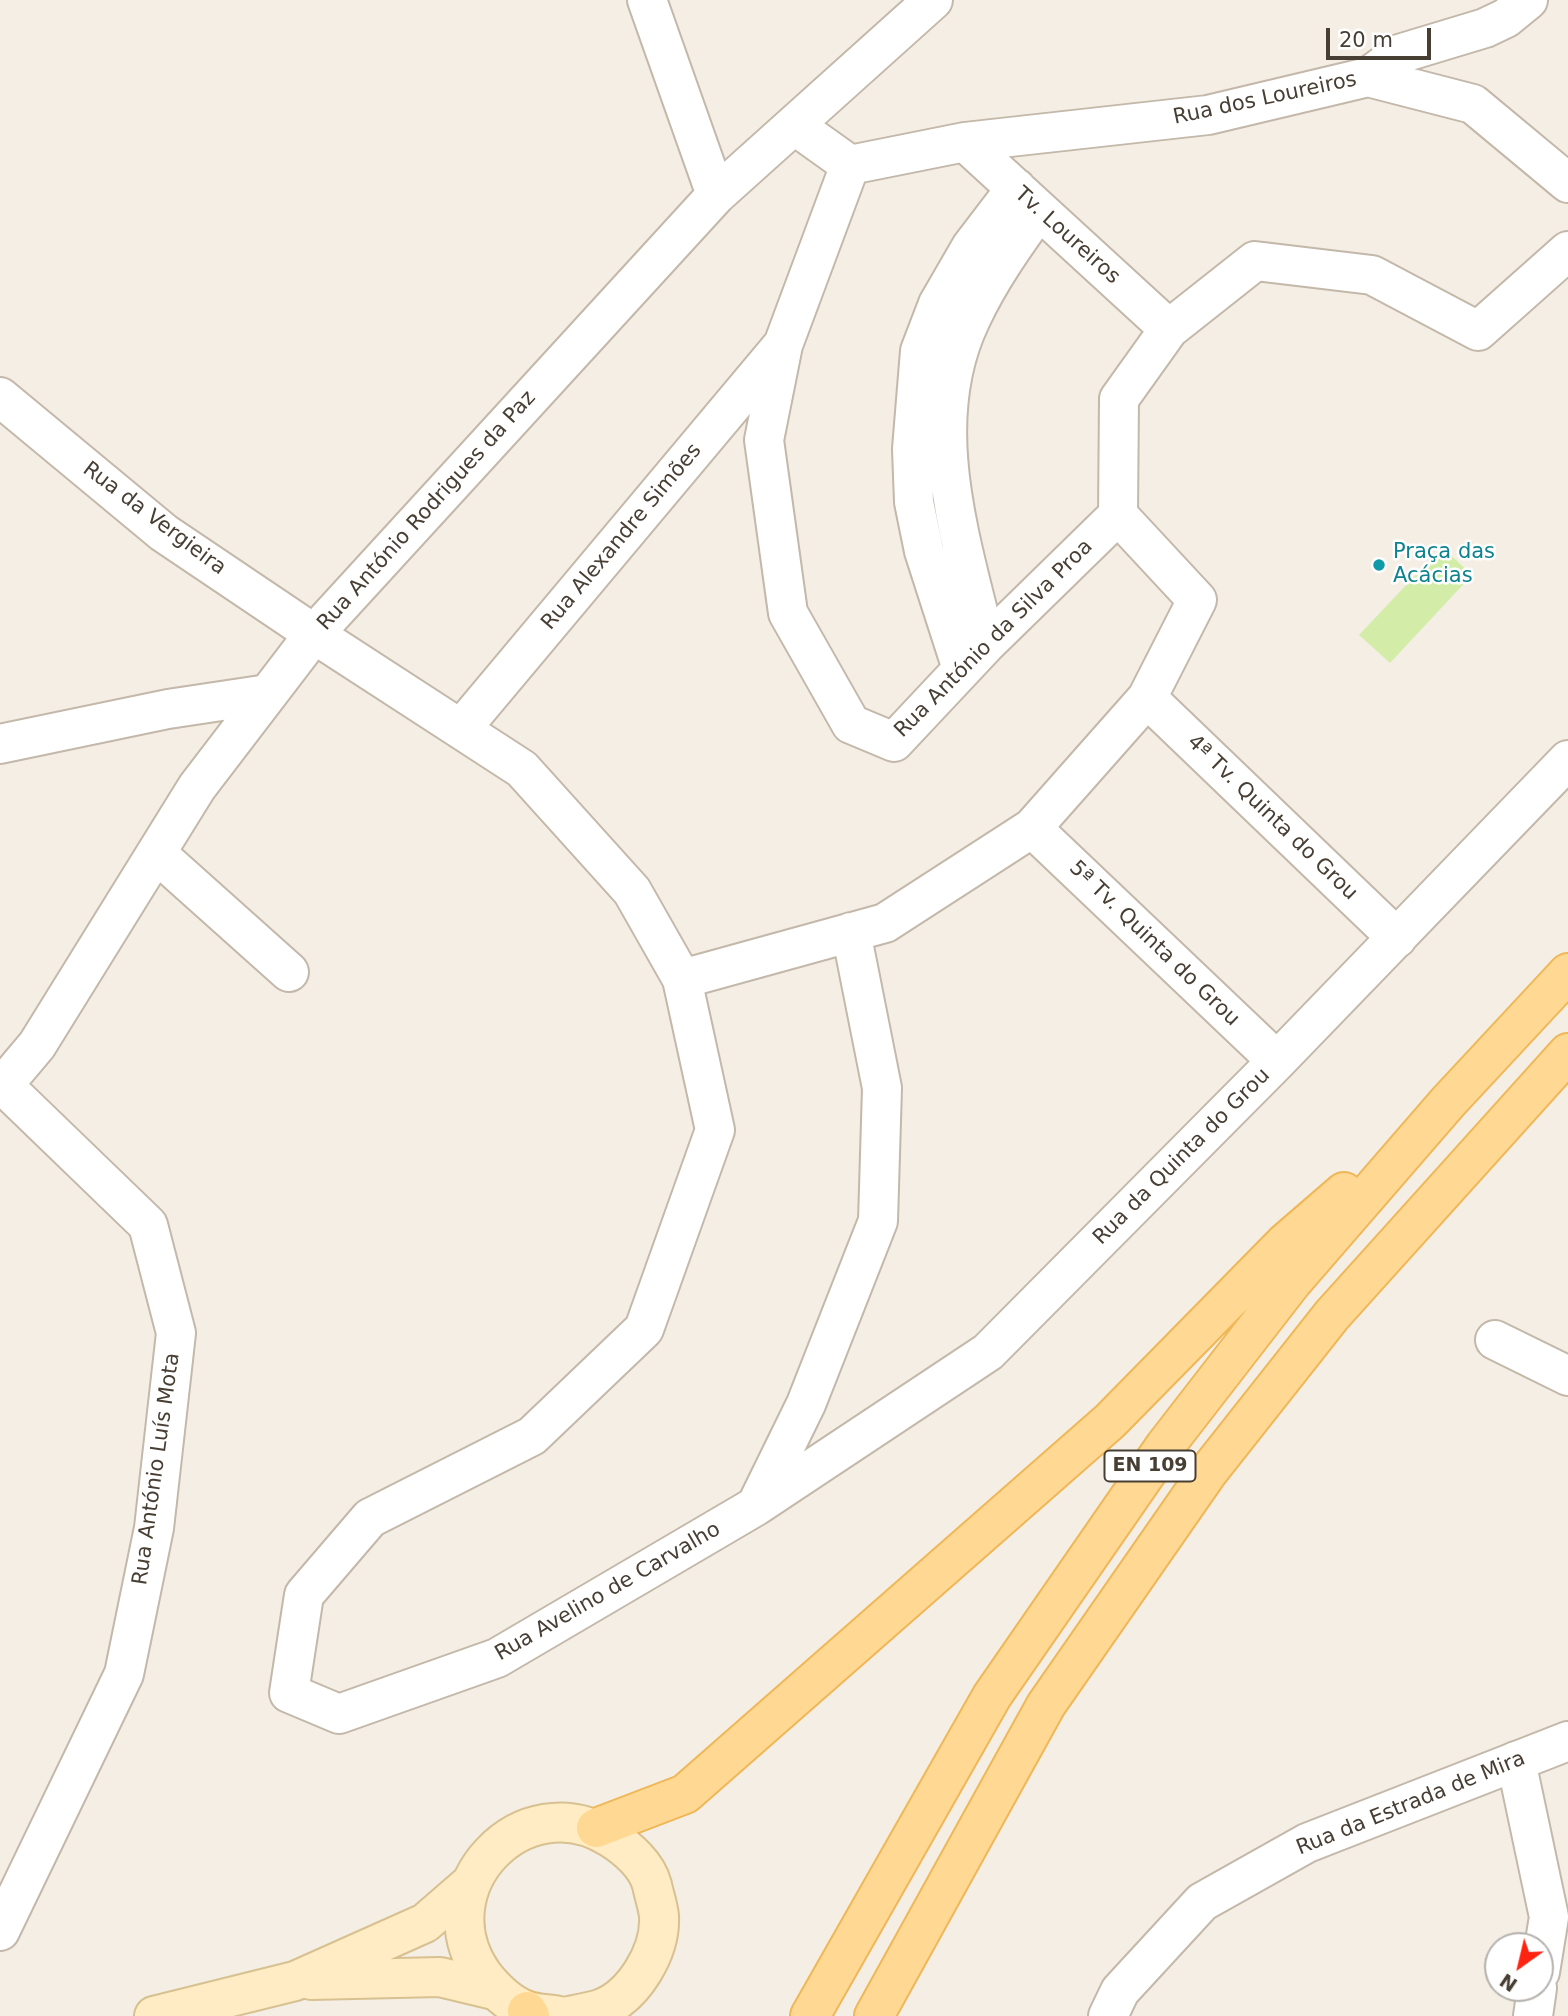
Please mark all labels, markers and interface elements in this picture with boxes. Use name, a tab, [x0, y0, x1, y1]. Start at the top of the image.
scale bar	[1330, 14, 1435, 58]
text: 20 m	[1339, 28, 1393, 52]
street label: Rua dos Loureiros	[1171, 67, 1359, 131]
street label: Tv. Loureiros	[1009, 182, 1125, 290]
street label: Rua António Rodrigues da Paz	[313, 386, 541, 636]
street label: Rua Alexandre Simões	[537, 439, 707, 635]
street label: Rua da Vergieira	[77, 457, 231, 581]
street label: Rua António da Silva Proa	[890, 535, 1098, 743]
place label: Praça das Acácias	[1393, 540, 1495, 590]
marker: Praça das Acácias	[1371, 557, 1387, 573]
street label: 4ª Tv. Quinta do Grou	[1182, 730, 1362, 906]
street label: 5ª Tv. Quinta do Grou	[1064, 856, 1244, 1032]
street label: Rua da Quinta do Grou	[1088, 1063, 1276, 1251]
street label: Rua António Luís Mota	[128, 1351, 186, 1587]
road number: EN 109	[1104, 1450, 1196, 1482]
street label: Rua Avelino de Carvalho	[491, 1517, 725, 1667]
street label: Rua da Estrada de Mira	[1293, 1747, 1529, 1861]
north arrow	[1484, 1932, 1554, 2002]
text: N	[1496, 1969, 1521, 1996]

